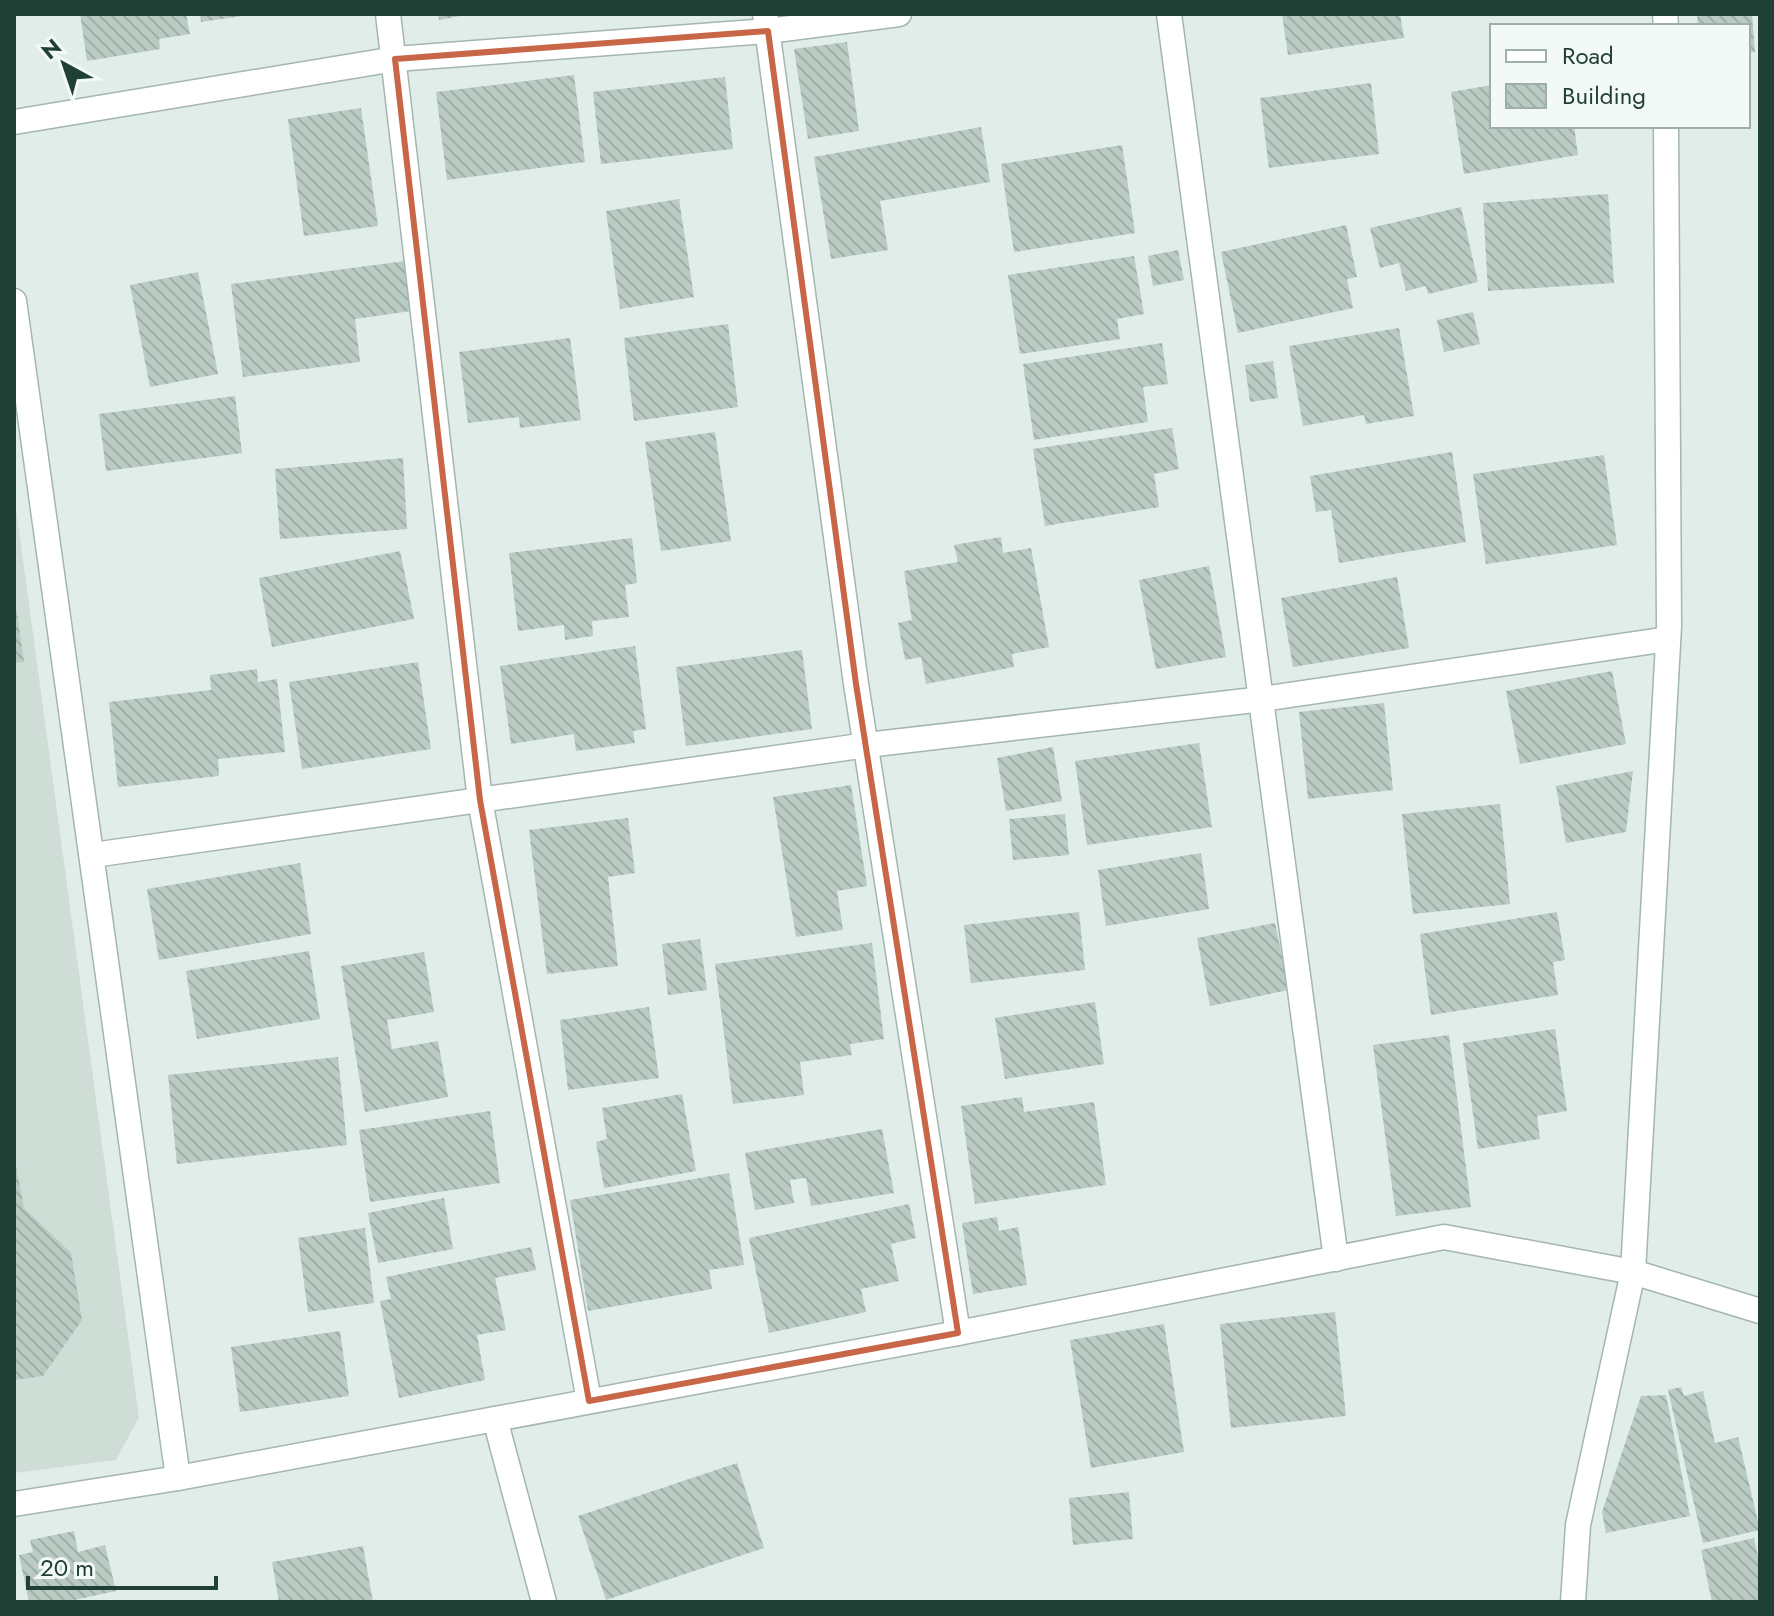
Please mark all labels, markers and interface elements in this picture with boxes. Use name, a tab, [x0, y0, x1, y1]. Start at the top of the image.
north arrow	[24, 24, 104, 104]
legend	[1490, 24, 1750, 128]
text: N	[34, 31, 68, 67]
text: Road	[1562, 38, 1614, 73]
text: Building	[1562, 78, 1646, 113]
scale bar	[28, 1540, 216, 1590]
text: 20 m	[40, 1550, 94, 1585]

